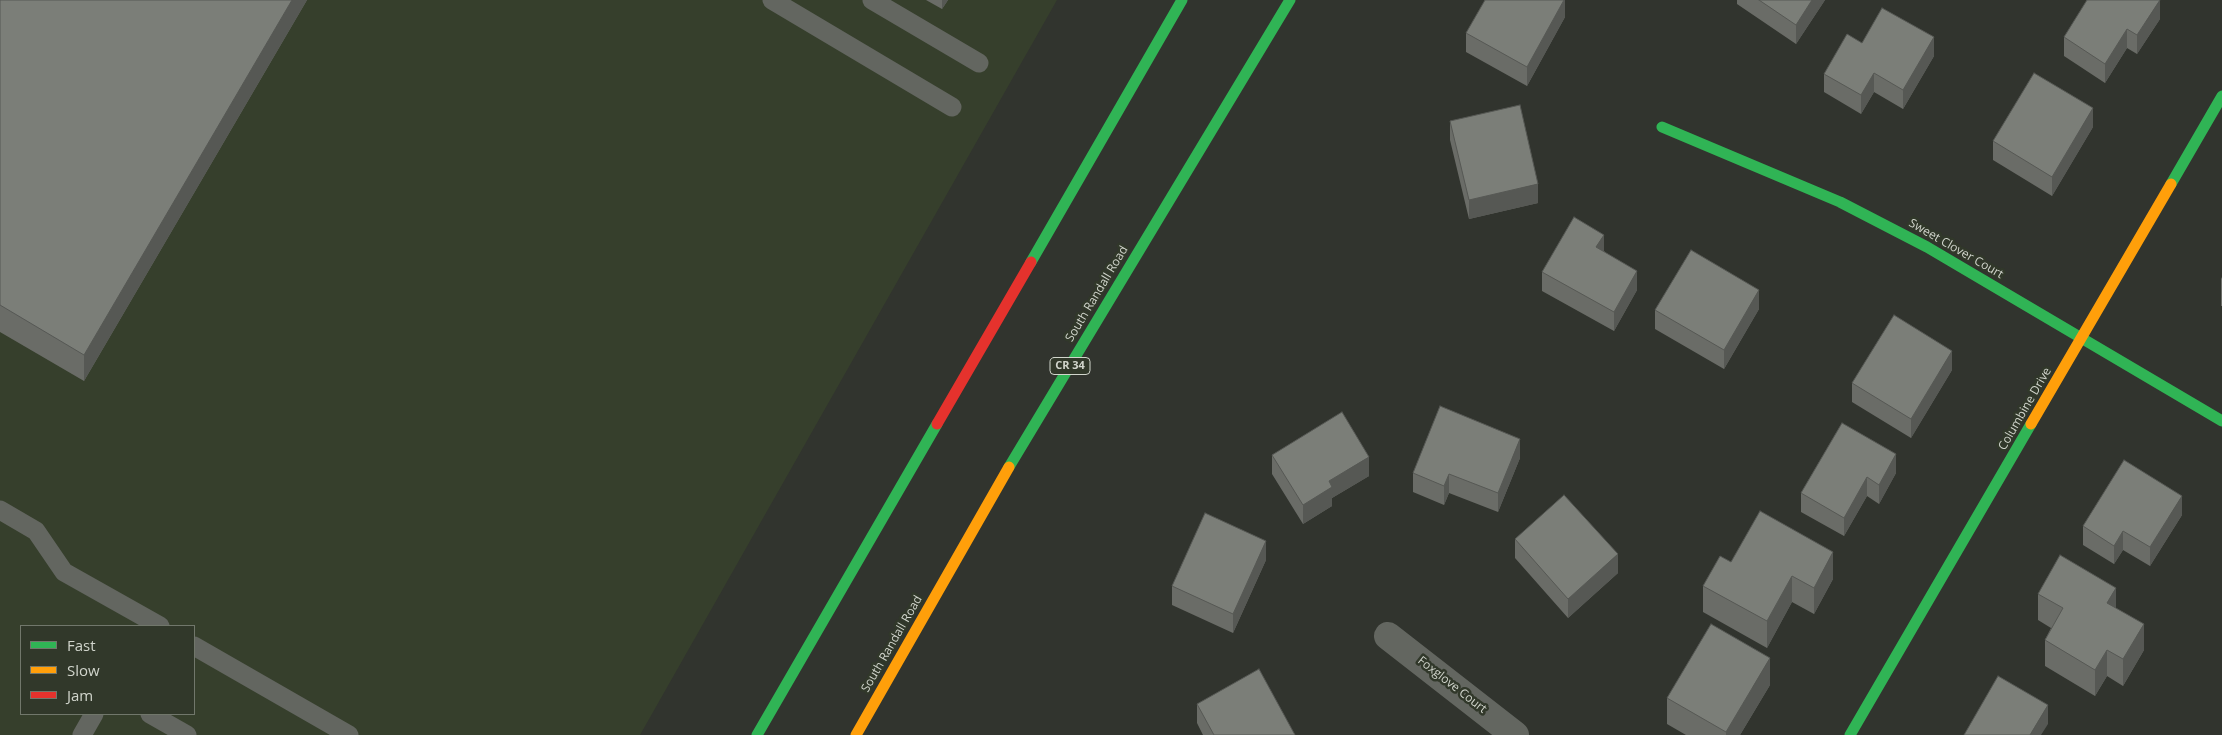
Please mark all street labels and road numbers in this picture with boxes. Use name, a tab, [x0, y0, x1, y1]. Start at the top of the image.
street label: Sweet Clover Court	[1906, 216, 2006, 282]
street label: South Randall Road	[1063, 244, 1131, 344]
road number: CR 34	[1050, 358, 1090, 374]
street label: Columbine Drive	[1995, 365, 2055, 453]
street label: South Randall Road	[858, 593, 926, 695]
street label: Foxglove Court	[1415, 654, 1489, 716]

